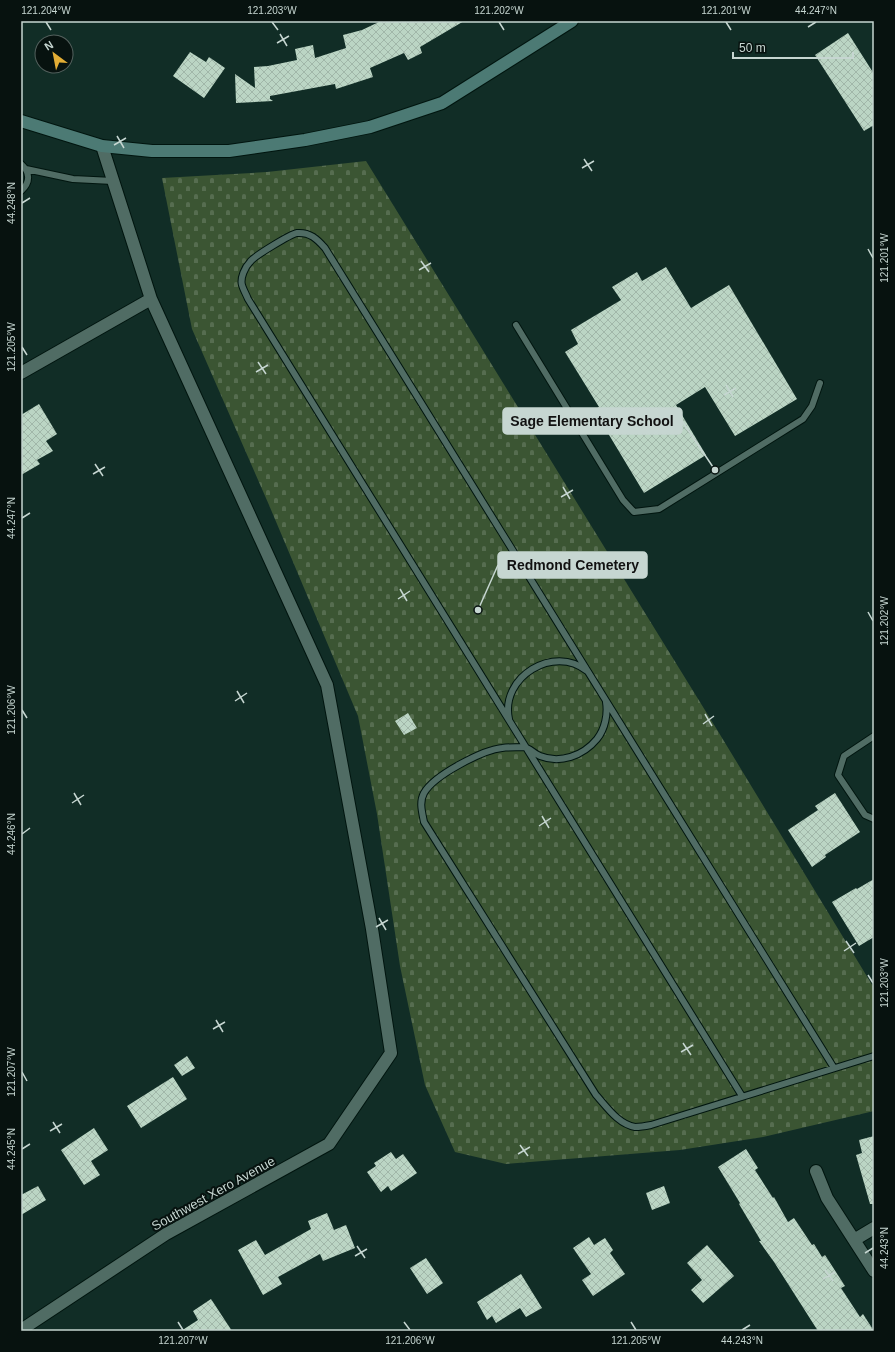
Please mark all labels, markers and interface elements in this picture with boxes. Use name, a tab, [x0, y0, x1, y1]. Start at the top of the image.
text: 121.204°W	[21, 5, 71, 16]
text: 121.203°W	[247, 5, 297, 16]
text: 121.202°W	[474, 5, 524, 16]
text: 121.201°W	[701, 5, 751, 16]
text: 44.247°N	[795, 5, 837, 16]
north arrow	[34, 34, 74, 74]
scale bar	[733, 34, 853, 60]
text: N	[42, 38, 55, 53]
text: 50 m	[739, 41, 766, 55]
text: 44.248°N	[6, 182, 17, 224]
text: 121.201°W	[879, 233, 890, 283]
text: 121.205°W	[6, 322, 17, 372]
callout: Sage Elementary School	[503, 408, 682, 434]
text: Sage Elementary School	[510, 413, 674, 429]
text: 44.247°N	[6, 497, 17, 539]
callout: Redmond Cemetery	[498, 552, 647, 578]
text: Redmond Cemetery	[507, 557, 639, 573]
text: 121.202°W	[879, 596, 890, 646]
text: 121.206°W	[6, 685, 17, 735]
text: 44.246°N	[6, 813, 17, 855]
text: 121.203°W	[879, 958, 890, 1008]
text: 121.207°W	[6, 1047, 17, 1097]
text: 44.245°N	[6, 1128, 17, 1170]
street label: Southwest Xero Avenue	[149, 1153, 277, 1234]
text: 44.243°N	[879, 1227, 890, 1269]
text: 121.207°W	[158, 1335, 208, 1346]
text: 121.206°W	[385, 1335, 435, 1346]
text: 121.205°W	[611, 1335, 661, 1346]
text: 44.243°N	[721, 1335, 763, 1346]

